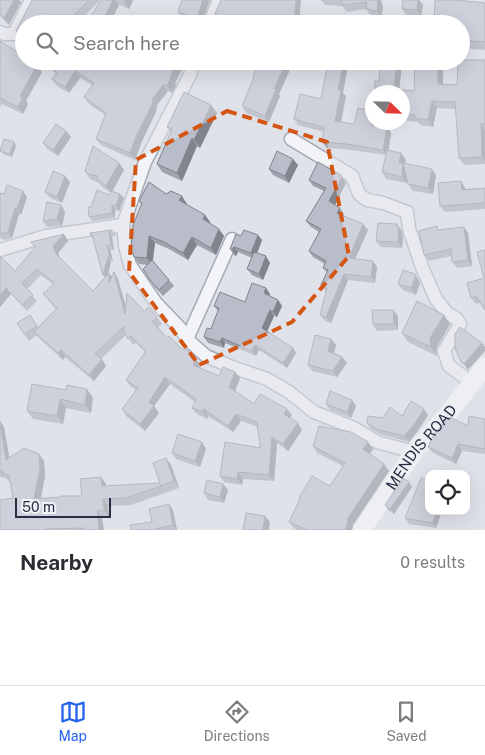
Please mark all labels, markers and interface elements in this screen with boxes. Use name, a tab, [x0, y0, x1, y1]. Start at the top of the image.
search box	[15, 15, 470, 70]
icon: search	[33, 29, 61, 57]
text: Search here	[73, 32, 180, 54]
north arrow	[365, 85, 410, 130]
street label: MENDIS ROAD	[382, 401, 460, 493]
map controls	[425, 470, 470, 515]
button: locate	[425, 470, 470, 515]
scale bar	[15, 495, 111, 518]
text: 50 m	[22, 499, 55, 515]
text: Nearby	[20, 550, 93, 575]
text: 0 results	[400, 553, 465, 572]
tab: Map	[58, 698, 87, 744]
tab: Directions	[204, 698, 270, 744]
tab: Saved	[386, 698, 427, 744]

